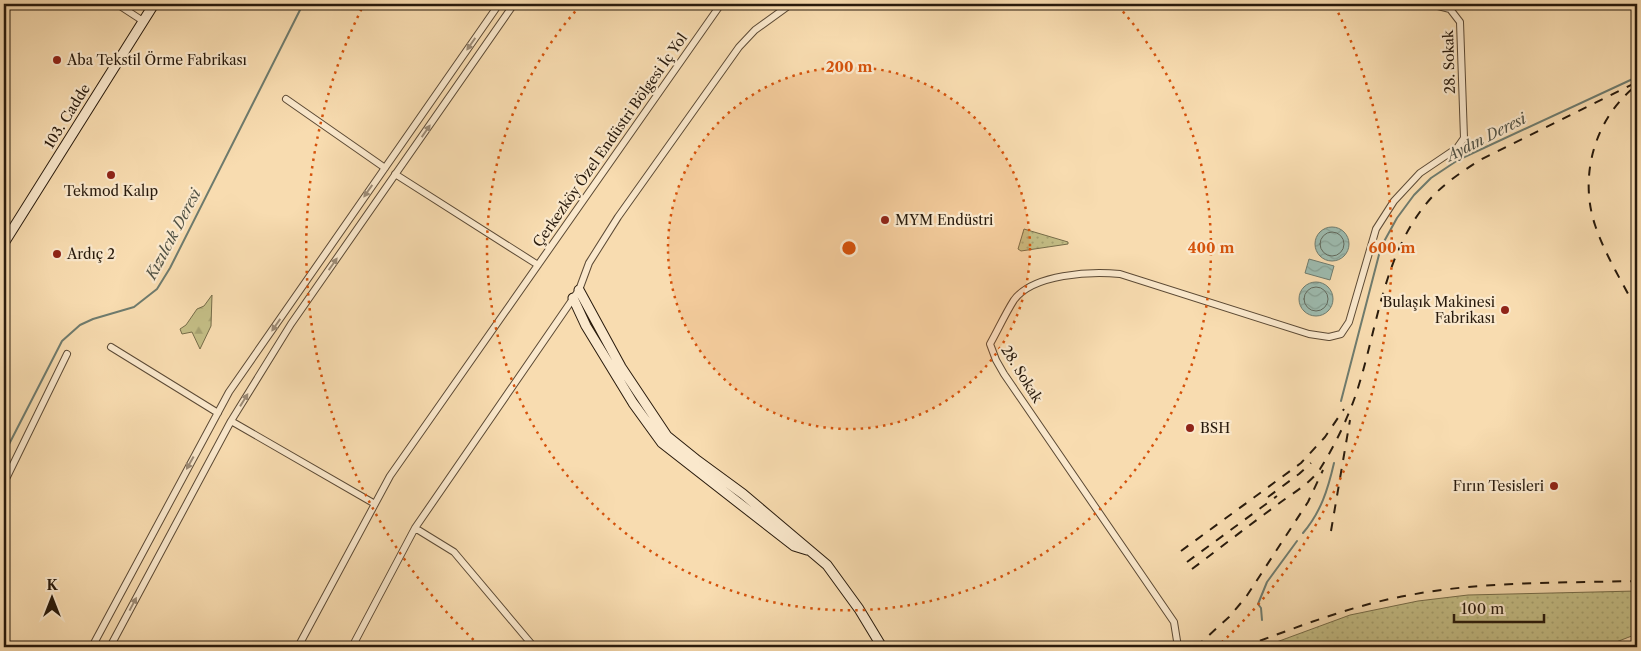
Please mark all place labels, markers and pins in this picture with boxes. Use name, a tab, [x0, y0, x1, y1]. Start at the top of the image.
place label: Aba Tekstil Örme Fabrikası	[66, 51, 247, 69]
marker: Aba Tekstil Örme Fabrikası	[51, 54, 63, 66]
marker: Tekmod Kalıp	[105, 169, 117, 181]
place label: Tekmod Kalıp	[64, 182, 158, 200]
place label: MYM Endüstri	[895, 211, 993, 229]
marker: MYM Endüstri	[879, 214, 891, 226]
centre of rings	[840, 239, 858, 257]
place label: Ardıç 2	[66, 245, 115, 263]
marker: Ardıç 2	[51, 248, 63, 260]
place label: Bulaşık Makinesi Fabrikası	[1382, 293, 1495, 327]
marker: Bulaşık Makinesi Fabrikası	[1499, 304, 1511, 316]
place label: BSH	[1200, 419, 1230, 437]
marker: BSH	[1184, 422, 1196, 434]
place label: Fırın Tesisleri	[1453, 477, 1544, 495]
marker: Fırın Tesisleri	[1548, 480, 1560, 492]

